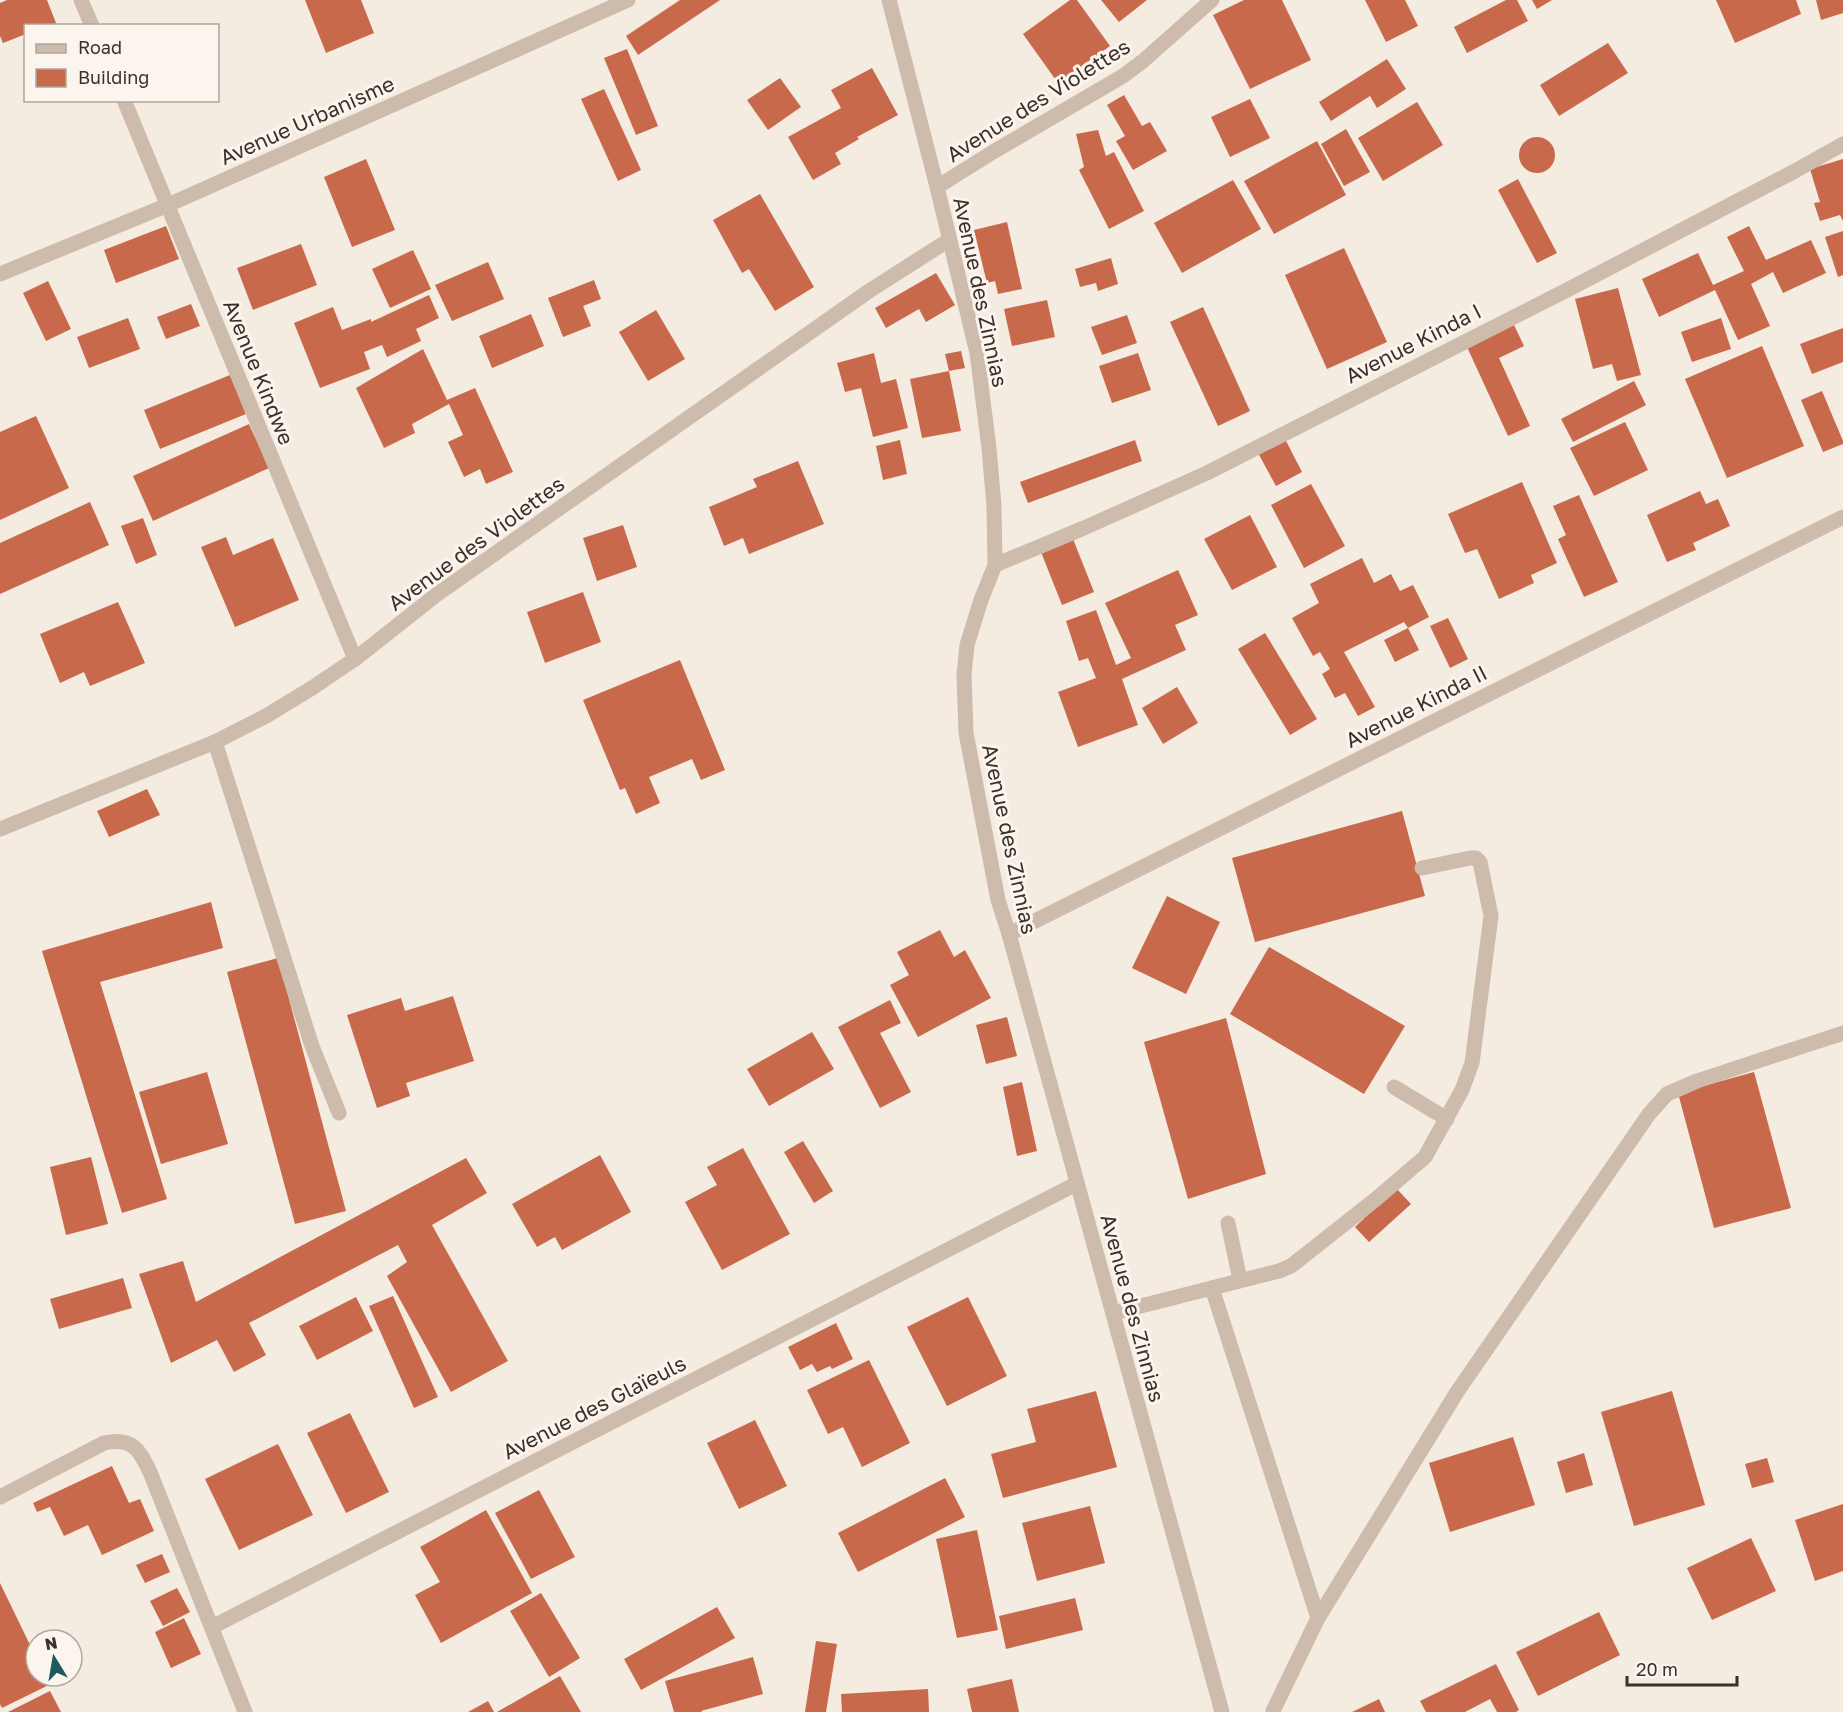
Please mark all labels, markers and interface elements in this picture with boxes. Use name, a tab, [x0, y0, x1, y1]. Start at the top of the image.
legend	[24, 24, 219, 102]
street label: Avenue des Violettes	[941, 33, 1135, 167]
text: Road	[78, 36, 122, 58]
text: Building	[78, 66, 149, 88]
street label: Avenue Urbanisme	[216, 70, 398, 170]
street label: Avenue des Zinnias	[948, 195, 1014, 389]
street label: Avenue Kindwe	[218, 296, 300, 448]
street label: Avenue Kinda I	[1341, 298, 1485, 388]
street label: Avenue des Violettes	[383, 470, 569, 616]
street label: Avenue Kinda II	[1341, 659, 1491, 753]
street label: Avenue des Zinnias	[977, 742, 1043, 936]
street label: Avenue des Zinnias	[1095, 1211, 1171, 1405]
street label: Avenue des Glaïeuls	[498, 1349, 690, 1465]
north arrow	[24, 1628, 84, 1688]
text: N	[43, 1632, 59, 1654]
scale bar	[1627, 1649, 1736, 1687]
text: 20 m	[1636, 1658, 1678, 1680]

